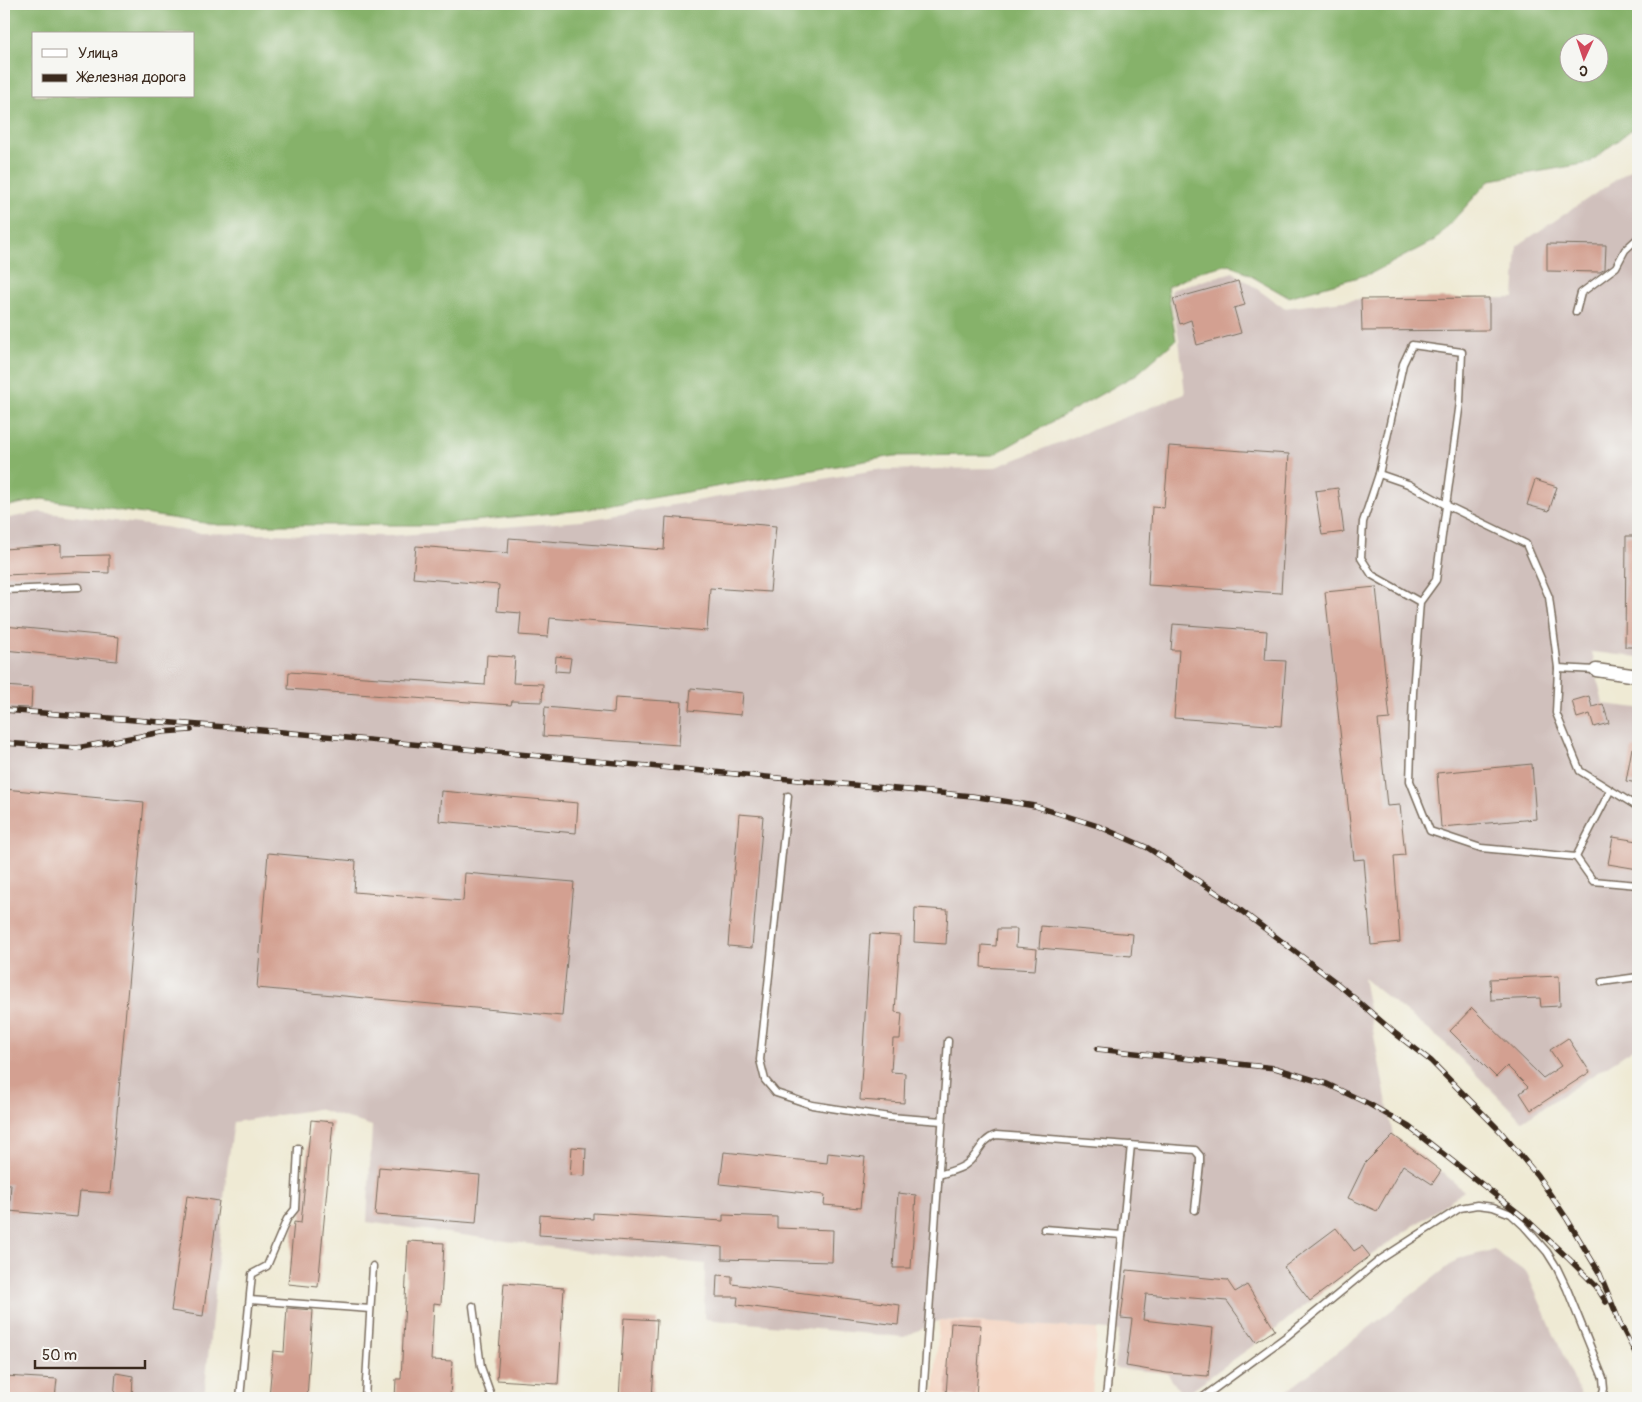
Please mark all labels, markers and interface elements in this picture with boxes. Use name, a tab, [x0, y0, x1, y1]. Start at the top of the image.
legend	[32, 32, 195, 98]
north arrow	[1560, 32, 1610, 82]
text: Улица	[78, 44, 118, 63]
text: С	[1578, 62, 1588, 79]
text: Железная дорога	[76, 68, 186, 87]
scale bar	[35, 1337, 145, 1369]
text: 50 m	[42, 1346, 77, 1365]

